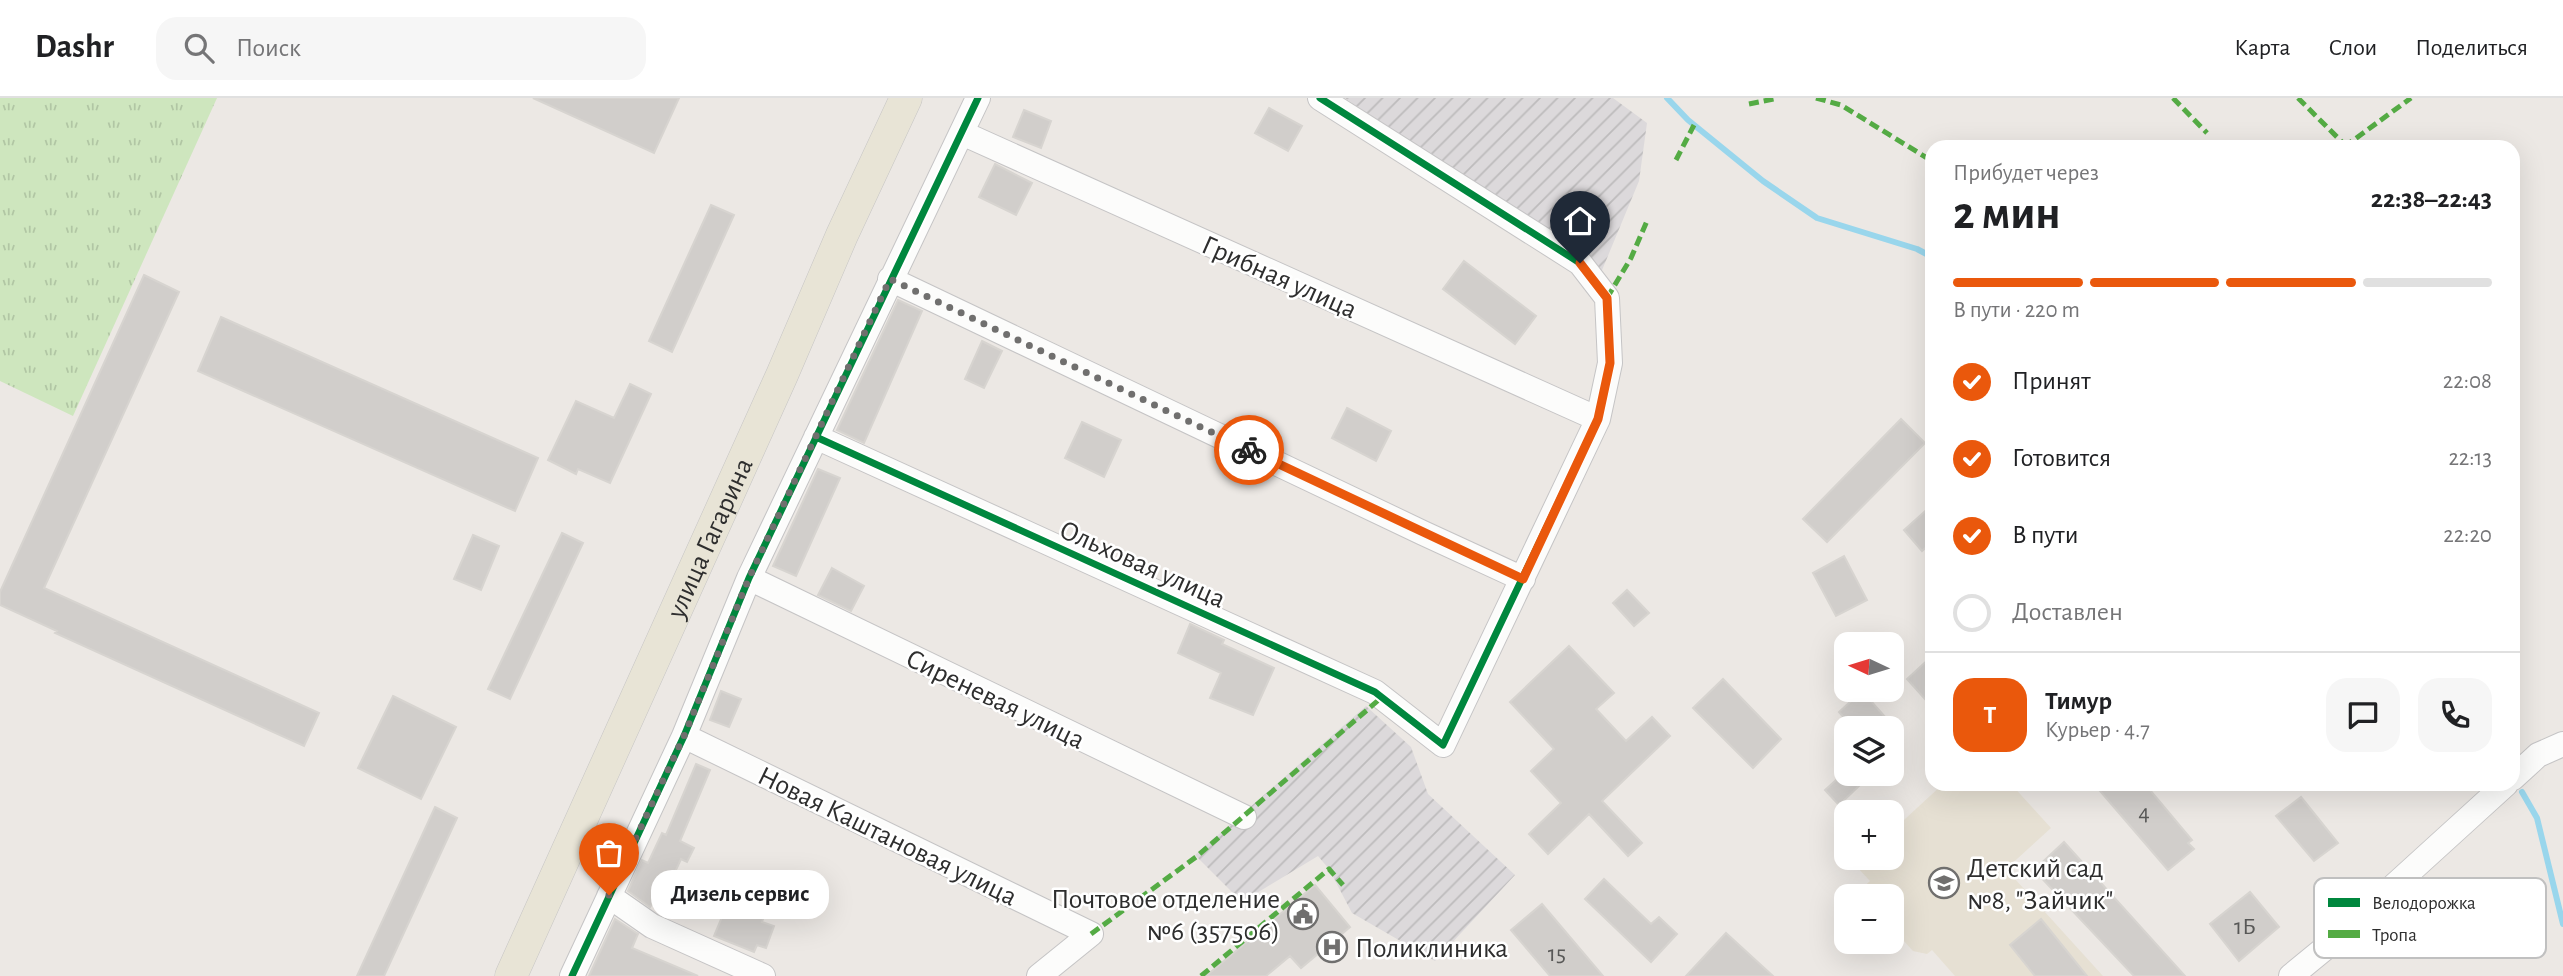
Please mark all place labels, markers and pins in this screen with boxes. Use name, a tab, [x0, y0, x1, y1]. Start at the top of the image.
pin	[1550, 191, 1610, 263]
pin	[579, 823, 639, 895]
place label: Детский сад №8, "Зайчик"	[1967, 855, 2113, 915]
school or university icon: Детский сад №8, "Зайчик"	[1927, 866, 1961, 900]
callout: Дизель сервис	[651, 870, 830, 920]
place label: Почтовое отделение №6 (357506)	[1051, 886, 1280, 946]
public building icon: Почтовое отделение №6 (357506)	[1286, 897, 1320, 931]
hospital icon: Поликлиника	[1315, 930, 1349, 964]
place label: Поликлиника	[1355, 935, 1508, 963]

